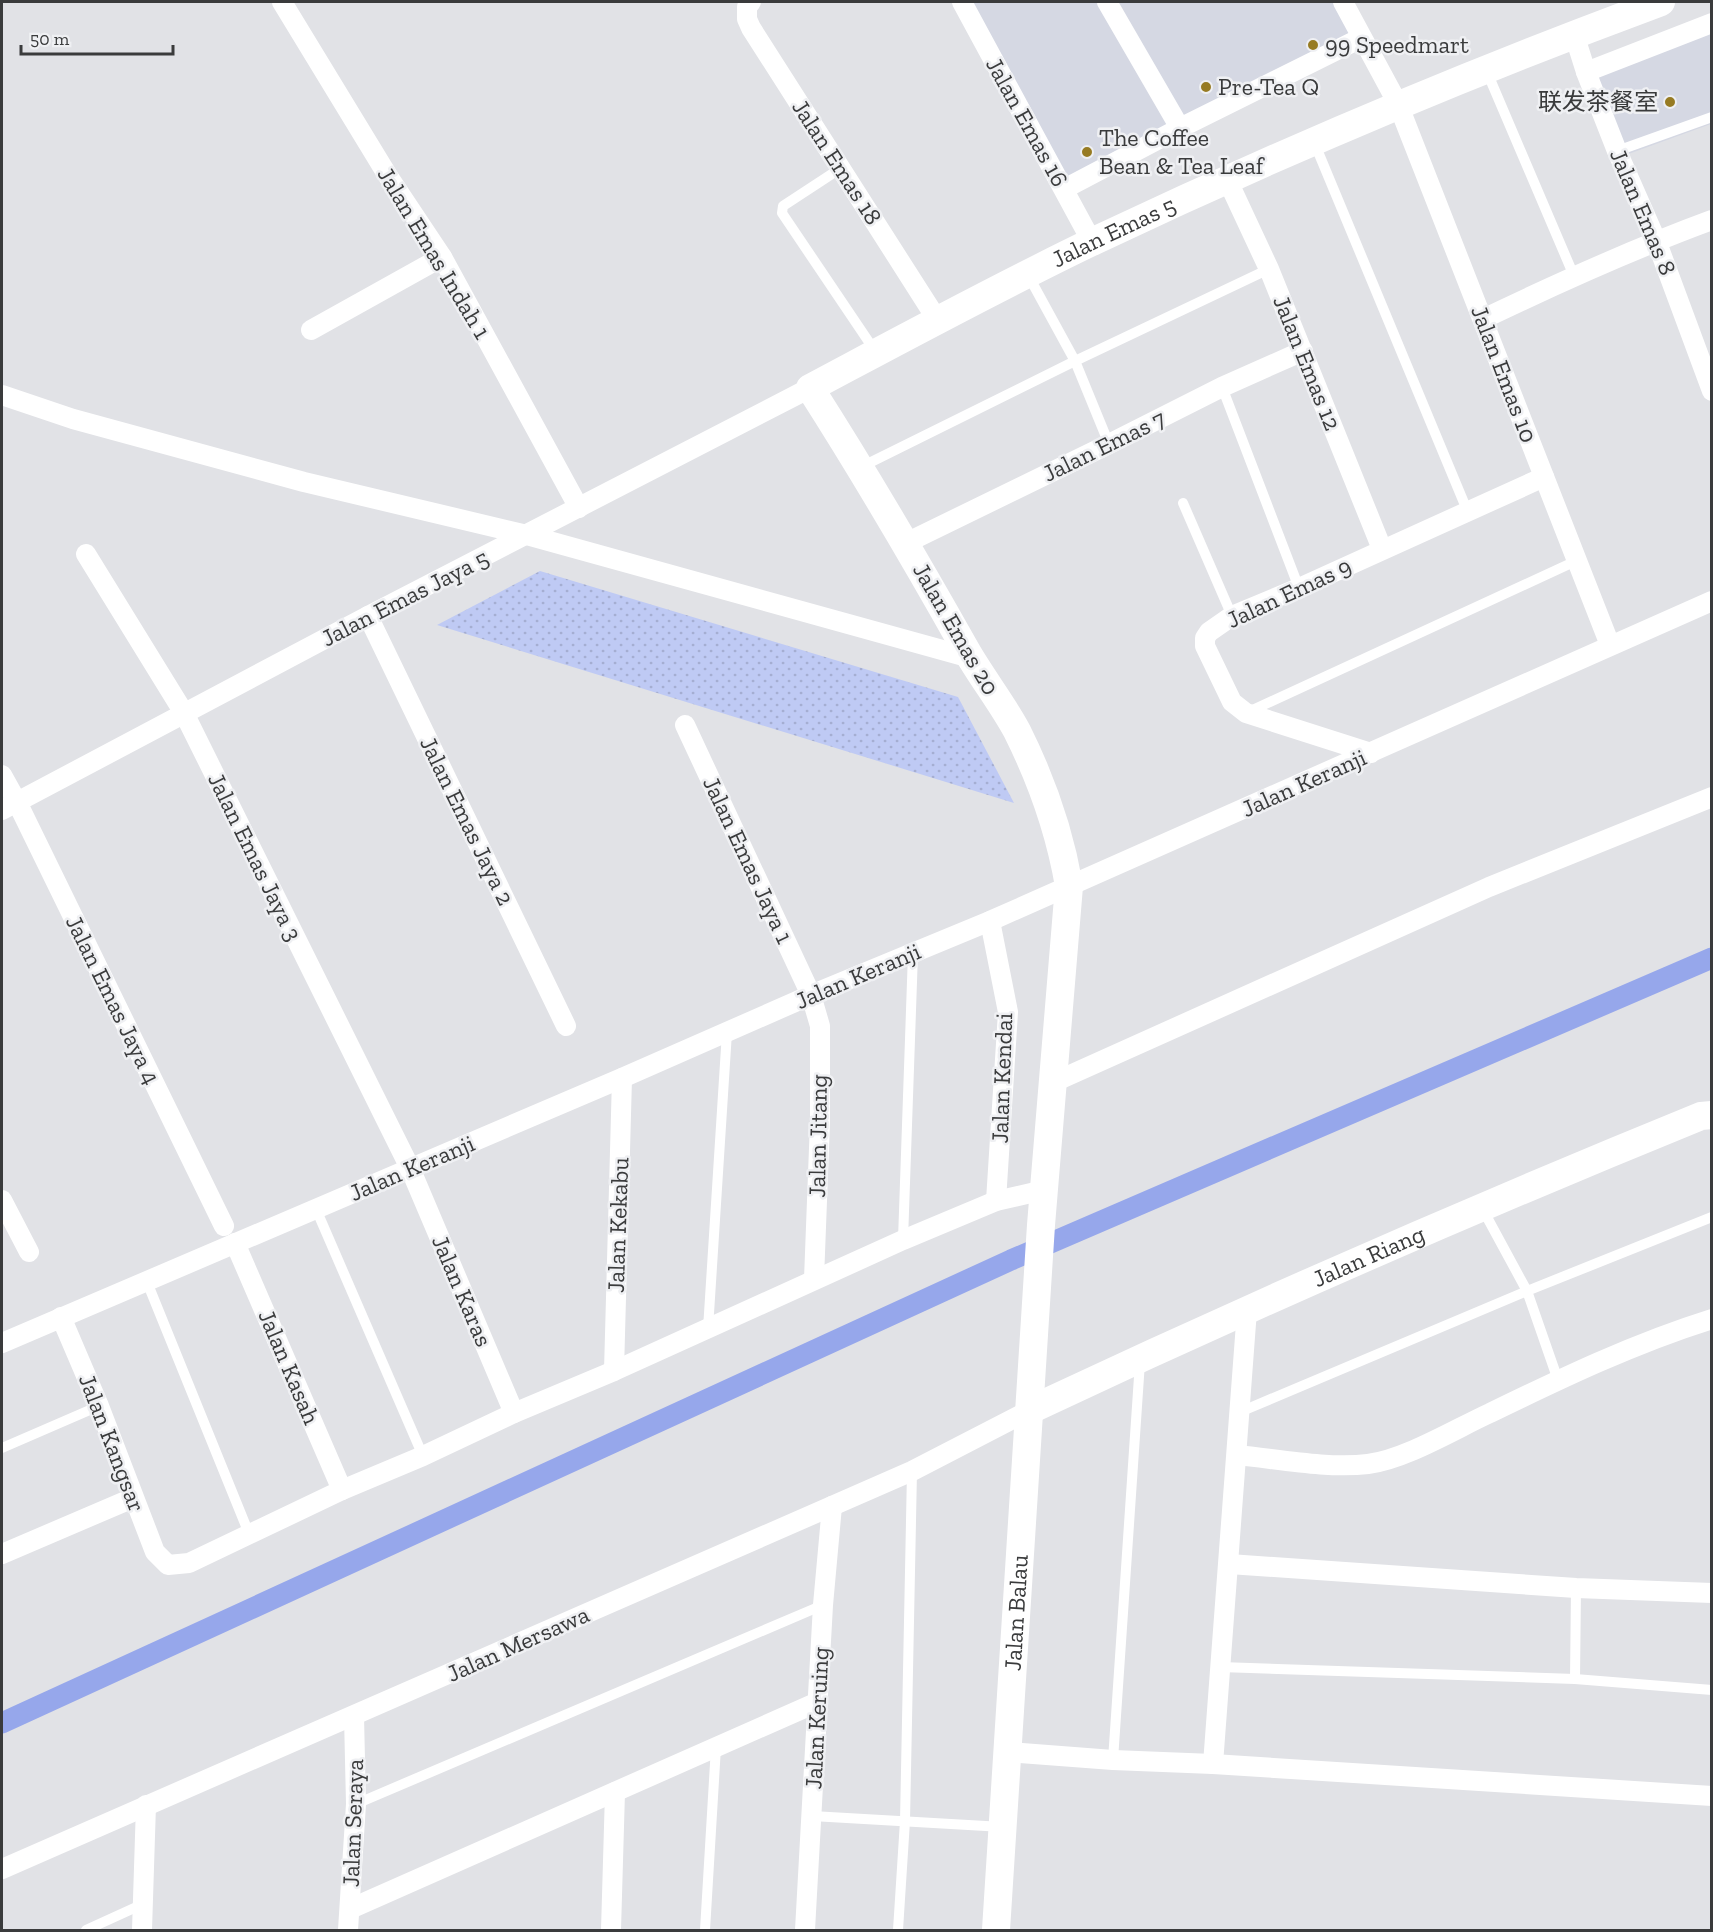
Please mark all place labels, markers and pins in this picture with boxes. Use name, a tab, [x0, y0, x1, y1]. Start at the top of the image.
place label: 99 Speedmart	[1325, 30, 1469, 59]
marker: 99 Speedmart	[1306, 38, 1320, 52]
place label: Pre-Tea Q	[1218, 72, 1319, 101]
marker: Pre-Tea Q	[1199, 80, 1213, 94]
place label: 联发茶餐室	[1538, 87, 1658, 116]
marker: 联发茶餐室	[1663, 95, 1677, 109]
place label: The Coffee Bean & Tea Leaf	[1099, 123, 1266, 180]
marker: The Coffee Bean & Tea Leaf	[1080, 145, 1094, 159]

